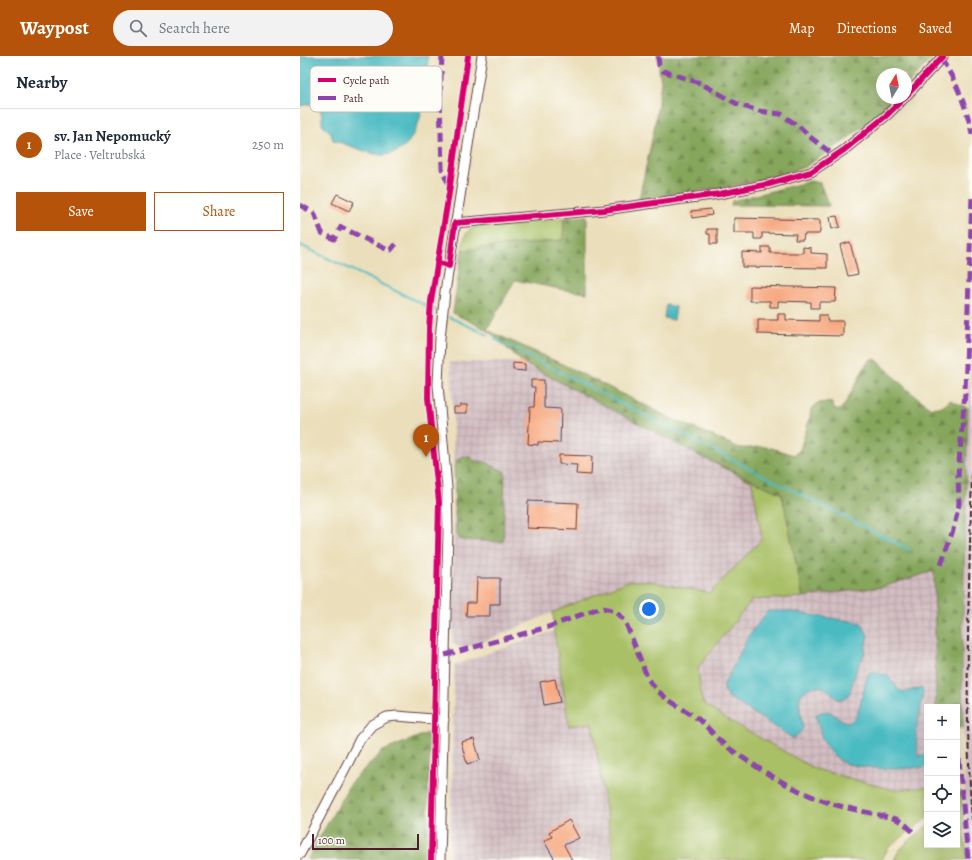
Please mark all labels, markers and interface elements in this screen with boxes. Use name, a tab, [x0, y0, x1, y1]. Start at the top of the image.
search box	[113, 10, 393, 46]
text: Waypost	[20, 15, 89, 41]
icon: search	[127, 17, 149, 39]
text: Search here	[159, 18, 230, 38]
text: Map	[789, 19, 815, 38]
text: Directions	[837, 19, 897, 38]
text: Saved	[919, 19, 952, 38]
legend	[310, 66, 442, 112]
north arrow	[876, 68, 912, 104]
text: Nearby	[16, 71, 67, 94]
text: Cycle path	[343, 73, 390, 88]
text: Path	[343, 91, 364, 106]
text: sv. Jan Nepomucký	[54, 126, 171, 146]
text: 1	[27, 136, 31, 153]
text: 250 m	[252, 136, 284, 153]
text: Place · Veltrubská	[54, 146, 146, 163]
button: Save	[16, 192, 146, 231]
button: Share	[154, 192, 284, 231]
pin: 1	[413, 424, 439, 457]
your location	[639, 599, 659, 619]
map controls	[924, 704, 960, 848]
button: +	[924, 704, 960, 740]
button: −	[924, 740, 960, 776]
button: locate	[924, 776, 960, 812]
button: layers	[924, 812, 960, 848]
scale bar	[312, 832, 419, 851]
text: 100 m	[318, 833, 345, 848]

